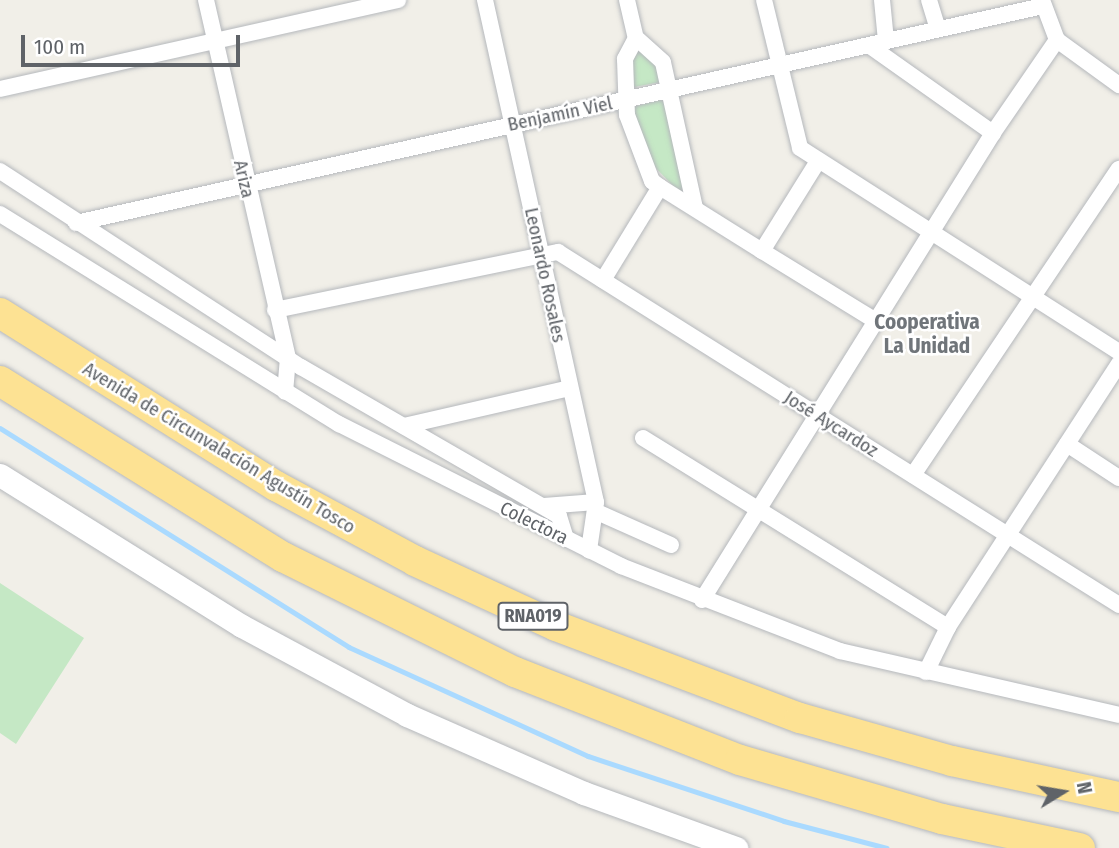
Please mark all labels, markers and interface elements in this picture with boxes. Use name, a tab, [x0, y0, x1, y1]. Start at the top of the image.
scale bar	[24, 21, 243, 65]
text: 100 m	[34, 34, 85, 60]
street label: Benjamín Viel	[505, 92, 615, 136]
street label: Ariza	[229, 158, 259, 200]
street label: Leonardo Rosales	[520, 206, 570, 344]
district label: Cooperativa La Unidad	[874, 309, 980, 359]
street label: Avenida de Circunvalación Agustín Tosco	[79, 357, 359, 539]
street label: José Aycardoz	[780, 386, 882, 462]
street label: Colectora	[496, 497, 572, 549]
road number: RNA019	[496, 602, 570, 630]
north arrow	[1028, 757, 1098, 827]
text: N	[1072, 780, 1096, 796]

